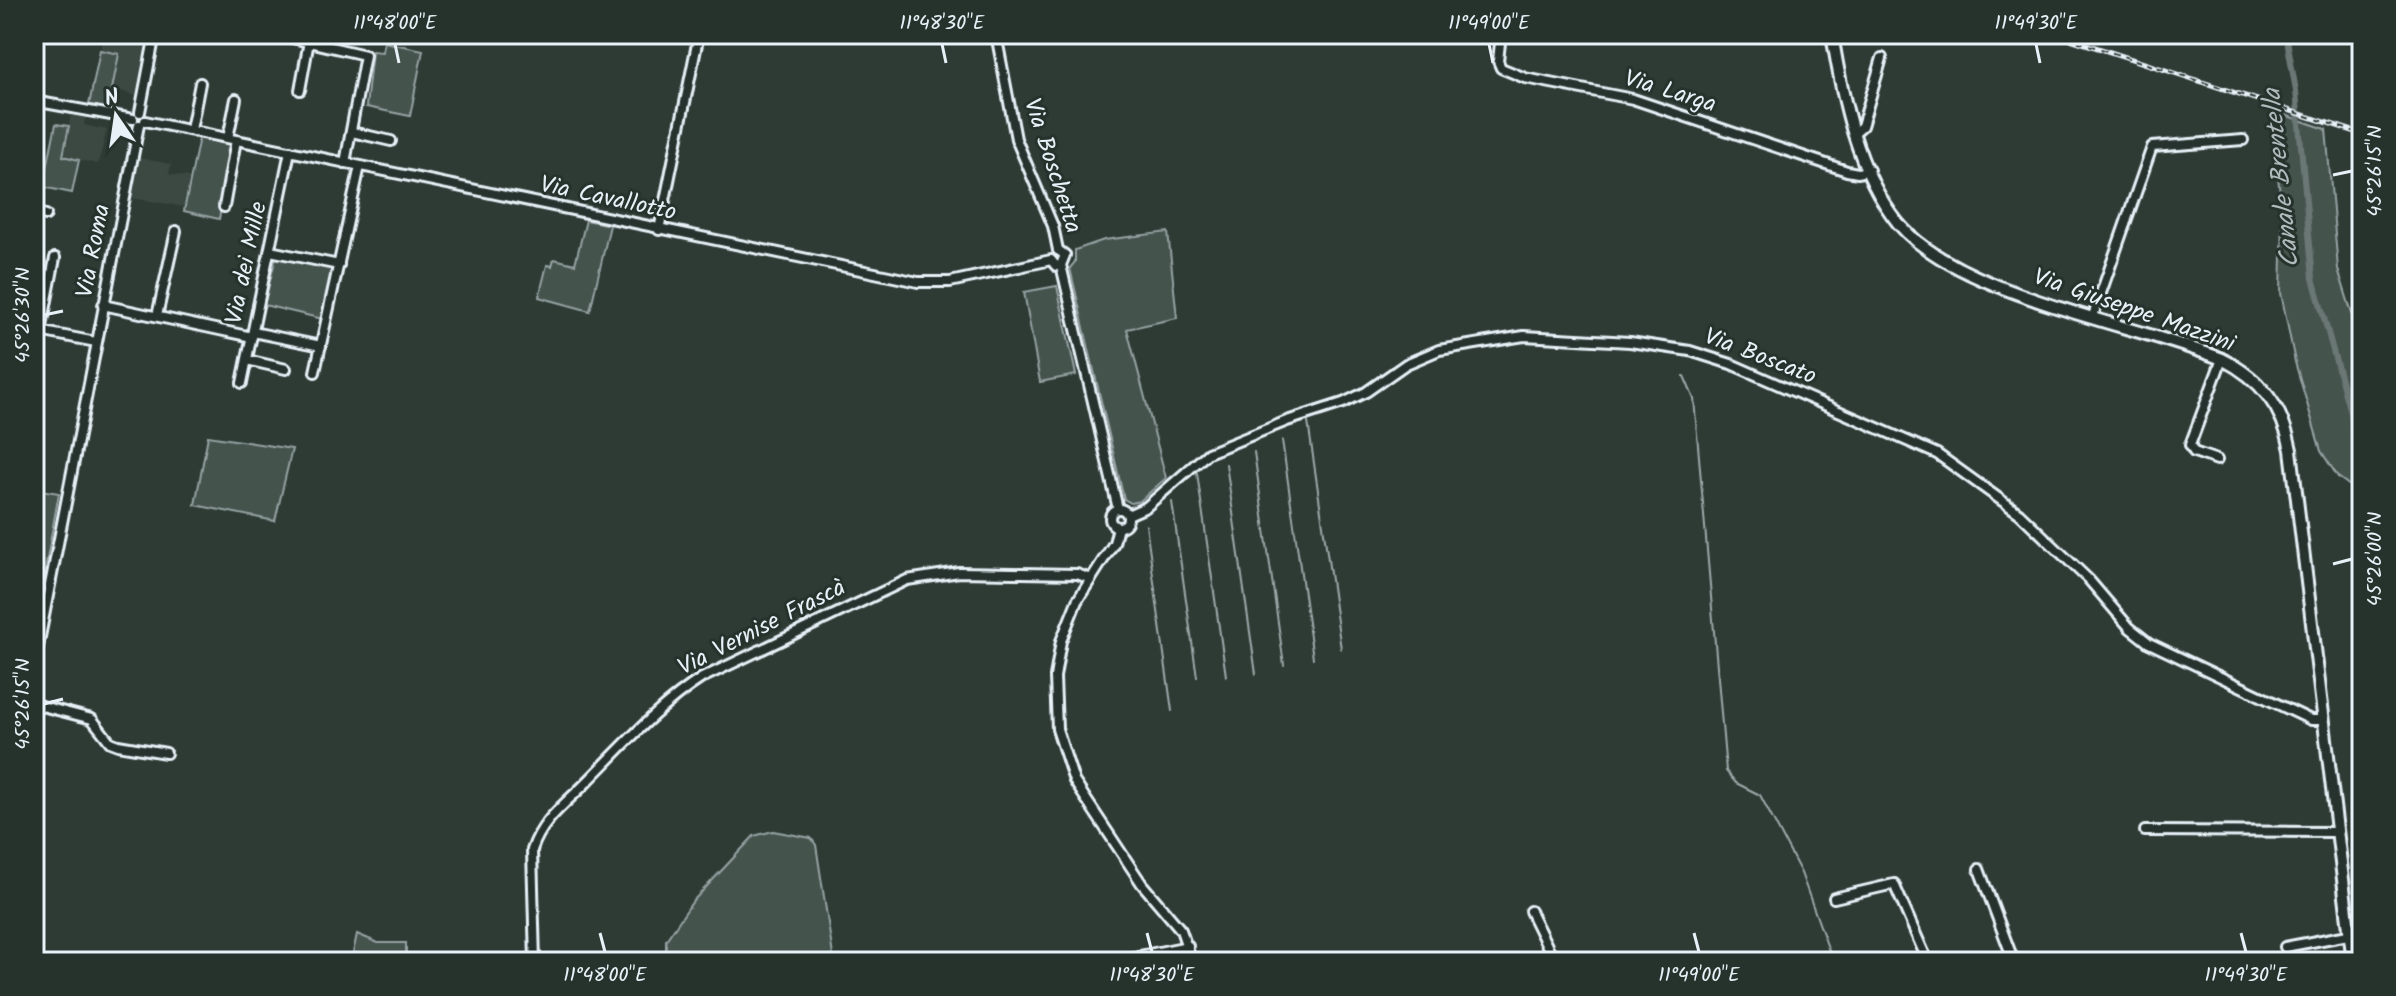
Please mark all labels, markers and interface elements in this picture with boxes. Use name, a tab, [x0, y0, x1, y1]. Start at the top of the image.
text: 11°48'00"E	[353, 8, 438, 40]
text: 11°48'30"E	[899, 8, 986, 40]
text: 11°49'00"E	[1448, 8, 1531, 40]
text: 11°49'30"E	[1995, 8, 2079, 40]
street label: Via Larga	[1619, 60, 1721, 124]
north arrow	[76, 76, 156, 156]
text: N	[101, 80, 123, 118]
water label: Canale Brentella	[2252, 85, 2312, 270]
street label: Via Boschetta	[1012, 93, 1092, 239]
text: 45°26'15"N	[2360, 125, 2392, 217]
street label: Via Cavallotto	[536, 166, 680, 232]
street label: Via dei Mille	[215, 198, 279, 328]
street label: Via Roma	[66, 201, 122, 301]
street label: Via Giuseppe Mazzini	[2028, 258, 2241, 364]
text: 45°26'30"N	[8, 267, 40, 363]
street label: Via Boscato	[1698, 318, 1822, 396]
text: 45°26'00"N	[2360, 512, 2392, 606]
street label: Via Vernise Frascà	[671, 569, 853, 687]
text: 45°26'15"N	[8, 658, 40, 750]
text: 11°48'00"E	[563, 960, 648, 992]
text: 11°48'30"E	[1109, 960, 1196, 992]
text: 11°49'00"E	[1658, 960, 1741, 992]
text: 11°49'30"E	[2205, 960, 2289, 992]

